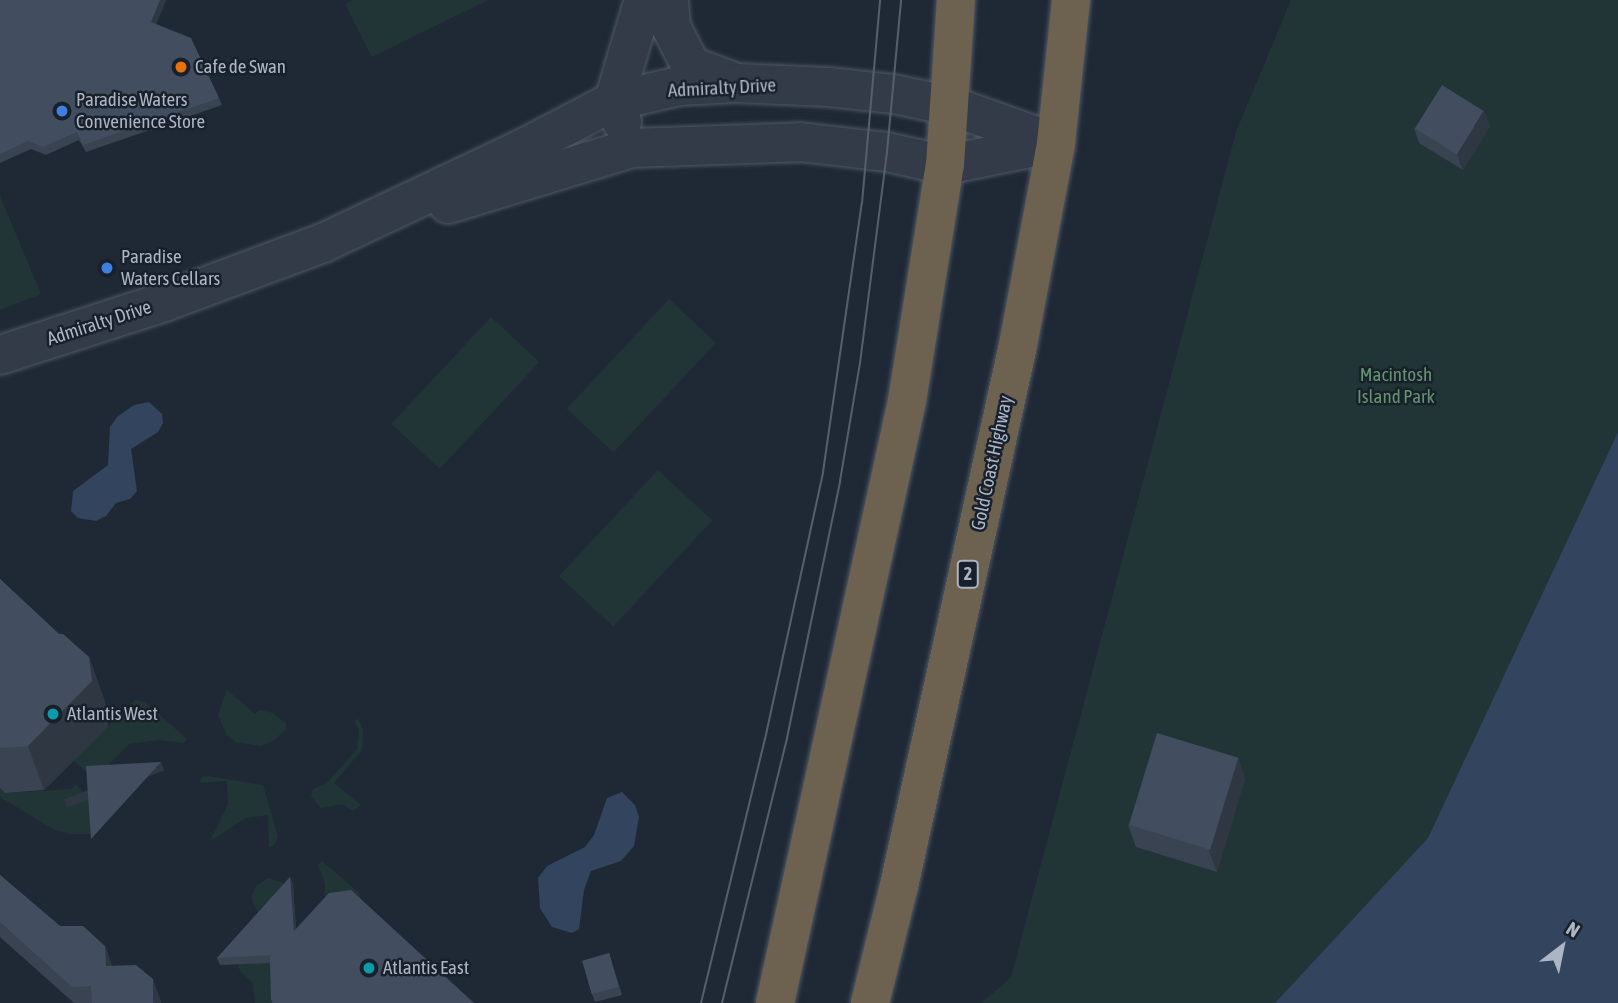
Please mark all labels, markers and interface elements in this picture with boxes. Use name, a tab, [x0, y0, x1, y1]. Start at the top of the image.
place label: Cafe de Swan	[195, 56, 286, 78]
marker: Cafe de Swan	[173, 59, 189, 75]
street label: Admiralty Drive	[667, 74, 777, 102]
place label: Paradise Waters Convenience Store	[76, 89, 205, 133]
marker: Paradise Waters Convenience Store	[54, 103, 70, 119]
place label: Paradise Waters Cellars	[121, 246, 220, 290]
marker: Paradise Waters Cellars	[99, 260, 115, 276]
street label: Admiralty Drive	[44, 295, 154, 351]
park label: Macintosh Island Park	[1357, 364, 1435, 408]
street label: Gold Coast Highway	[967, 394, 1017, 532]
road number: 2	[956, 560, 980, 588]
place label: Atlantis West	[67, 703, 158, 725]
marker: Atlantis West	[45, 706, 61, 722]
north arrow	[1527, 912, 1597, 982]
text: N	[1563, 917, 1584, 941]
place label: Atlantis East	[383, 957, 469, 979]
marker: Atlantis East	[361, 960, 377, 976]

